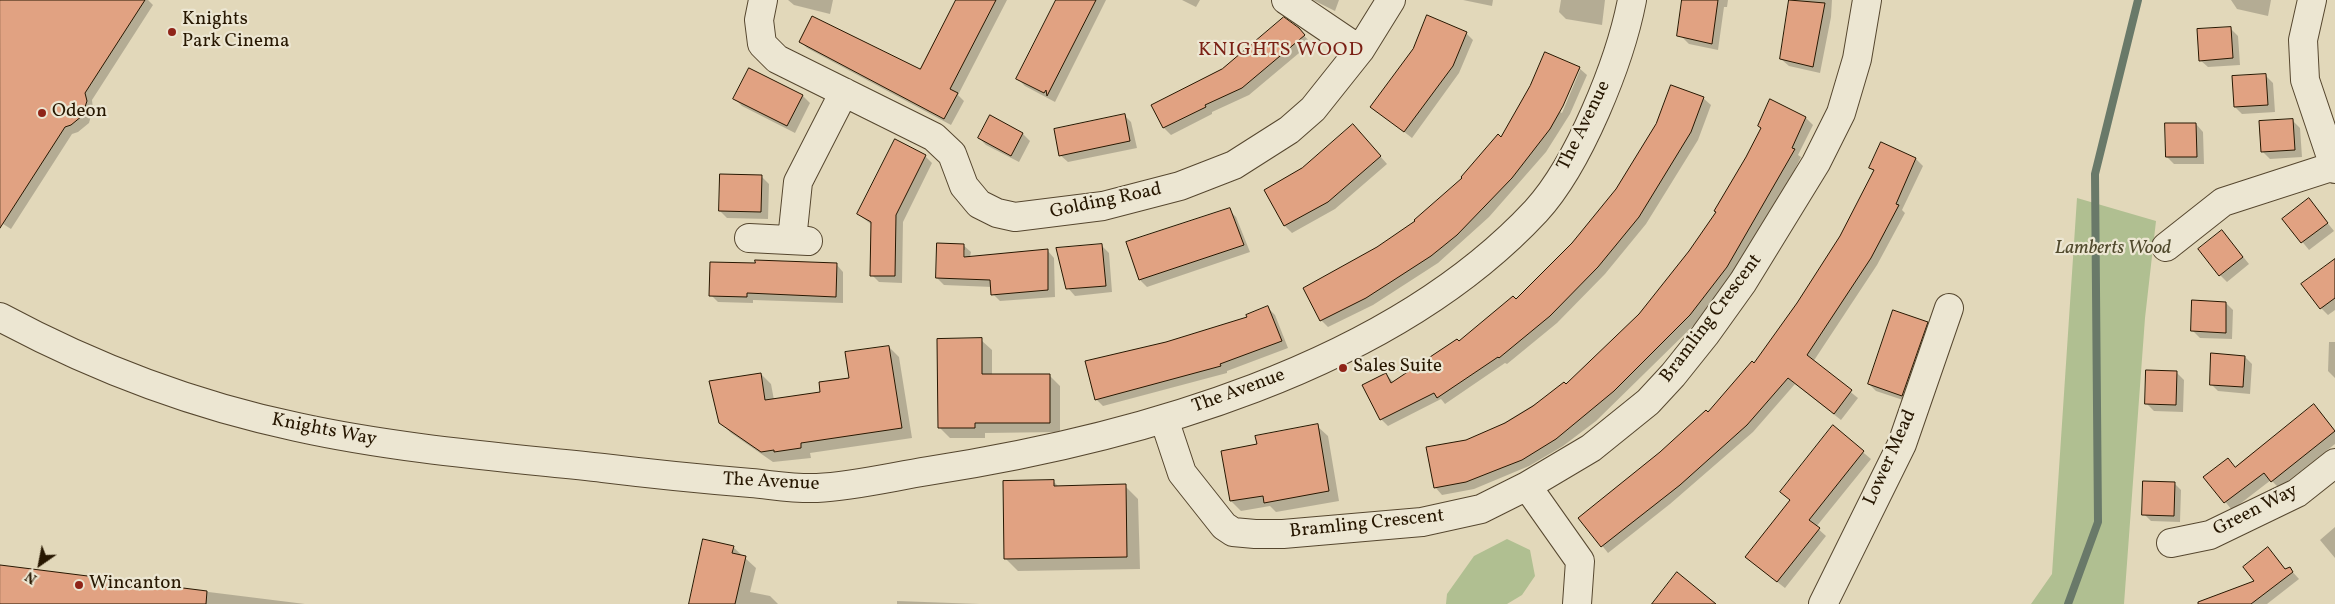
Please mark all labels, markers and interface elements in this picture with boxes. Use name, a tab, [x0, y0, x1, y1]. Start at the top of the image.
place label: Knights Park Cinema	[182, 10, 289, 54]
marker: Knights Park Cinema	[166, 26, 178, 38]
district label: KNIGHTS WOOD	[1196, 39, 1366, 63]
street label: The Avenue	[1553, 77, 1617, 175]
place label: Odeon	[52, 102, 107, 124]
marker: Odeon	[36, 107, 48, 119]
street label: Golding Road	[1048, 179, 1164, 225]
park label: Lamberts Wood	[2055, 239, 2171, 261]
street label: Bramling Crescent	[1656, 250, 1768, 388]
place label: Sales Suite	[1353, 357, 1442, 379]
marker: Sales Suite	[1337, 362, 1349, 374]
street label: The Avenue	[1190, 365, 1288, 419]
street label: Lower Mead	[1860, 407, 1922, 509]
street label: Knights Way	[270, 410, 378, 452]
street label: The Avenue	[722, 469, 820, 497]
street label: Green Way	[2210, 480, 2302, 542]
street label: Bramling Crescent	[1289, 506, 1445, 544]
north arrow	[15, 539, 65, 589]
text: N	[22, 566, 41, 588]
place label: Wincanton	[89, 574, 182, 596]
marker: Wincanton	[73, 579, 85, 591]

